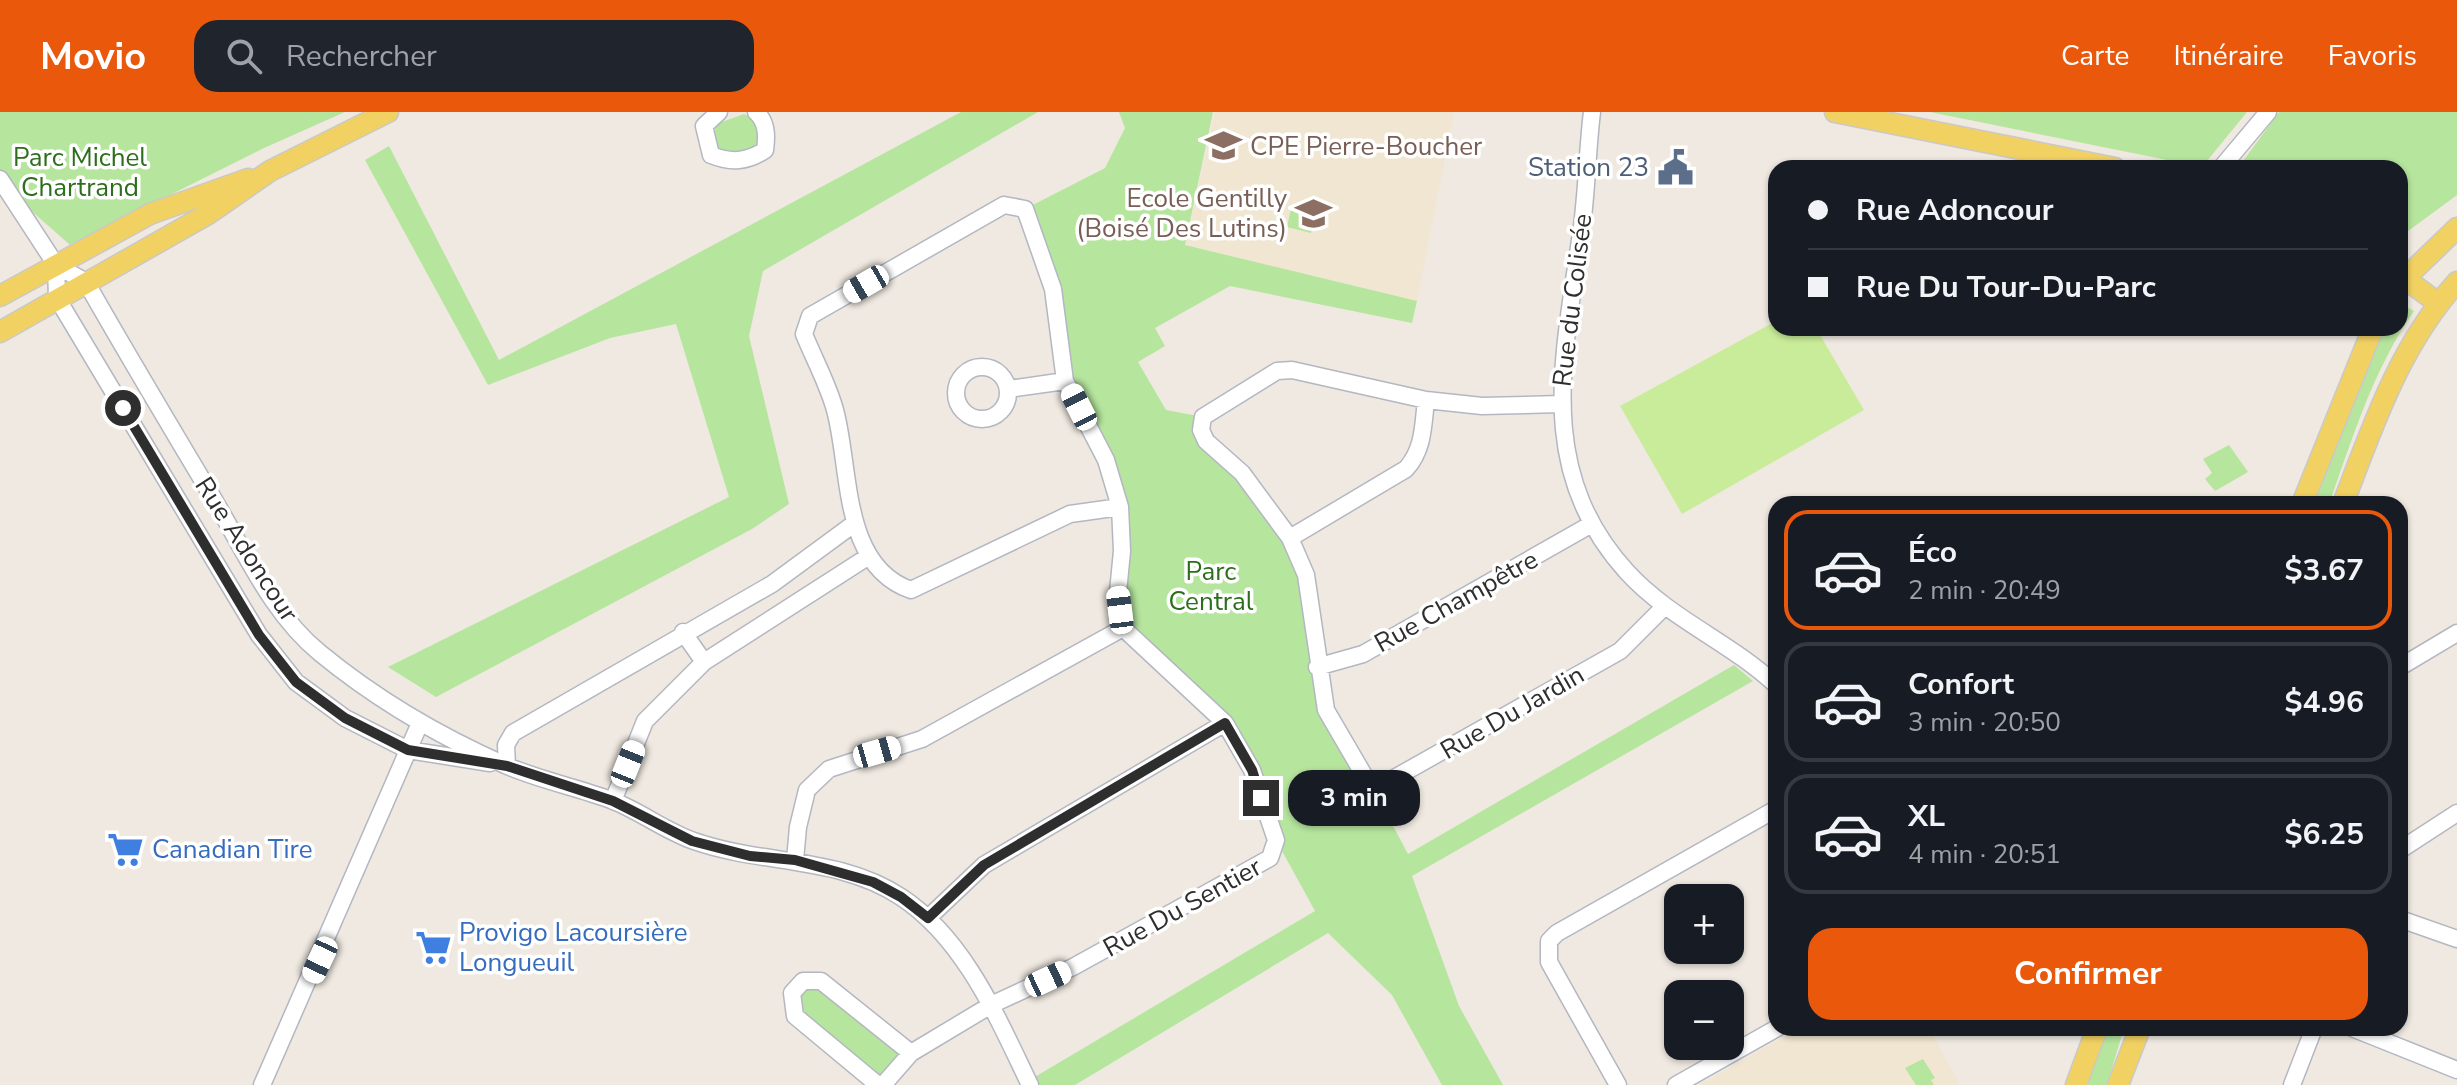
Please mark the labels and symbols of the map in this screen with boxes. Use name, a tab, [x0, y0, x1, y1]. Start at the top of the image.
school or university icon: CPE Pierre-Boucher	[1205, 127, 1243, 165]
place label: CPE Pierre-Boucher	[1250, 129, 1483, 164]
park label: Parc Michel Chartrand	[13, 140, 147, 205]
public building icon: Station 23	[1656, 148, 1694, 186]
place label: Station 23	[1528, 150, 1649, 185]
place label: Ecole Gentilly (Boisé Des Lutins)	[1076, 181, 1288, 246]
school or university icon: Ecole Gentilly (Boisé Des Lutins)	[1294, 194, 1332, 232]
street label: Rue du Colisée	[1545, 212, 1600, 388]
car	[839, 262, 893, 306]
car	[1057, 380, 1101, 434]
route start	[105, 390, 141, 426]
street label: Rue Adoncour	[187, 470, 307, 629]
street label: Rue Champêtre	[1368, 542, 1544, 661]
park label: Parc Central	[1169, 554, 1254, 619]
car	[1105, 585, 1135, 635]
street label: Rue Du Jardin	[1434, 657, 1590, 768]
car	[851, 734, 903, 770]
car	[608, 737, 648, 791]
callout: 3 min	[1289, 770, 1421, 826]
route end	[1243, 780, 1279, 816]
supermarket icon: Canadian Tire	[107, 830, 145, 868]
place label: Canadian Tire	[152, 832, 312, 867]
street label: Rue Du Sentier	[1097, 849, 1268, 965]
place label: Provigo Lacoursière Longueuil	[459, 915, 688, 980]
supermarket icon: Provigo Lacoursière Longueuil	[414, 928, 452, 966]
car	[299, 933, 341, 987]
car	[1021, 958, 1075, 1000]

